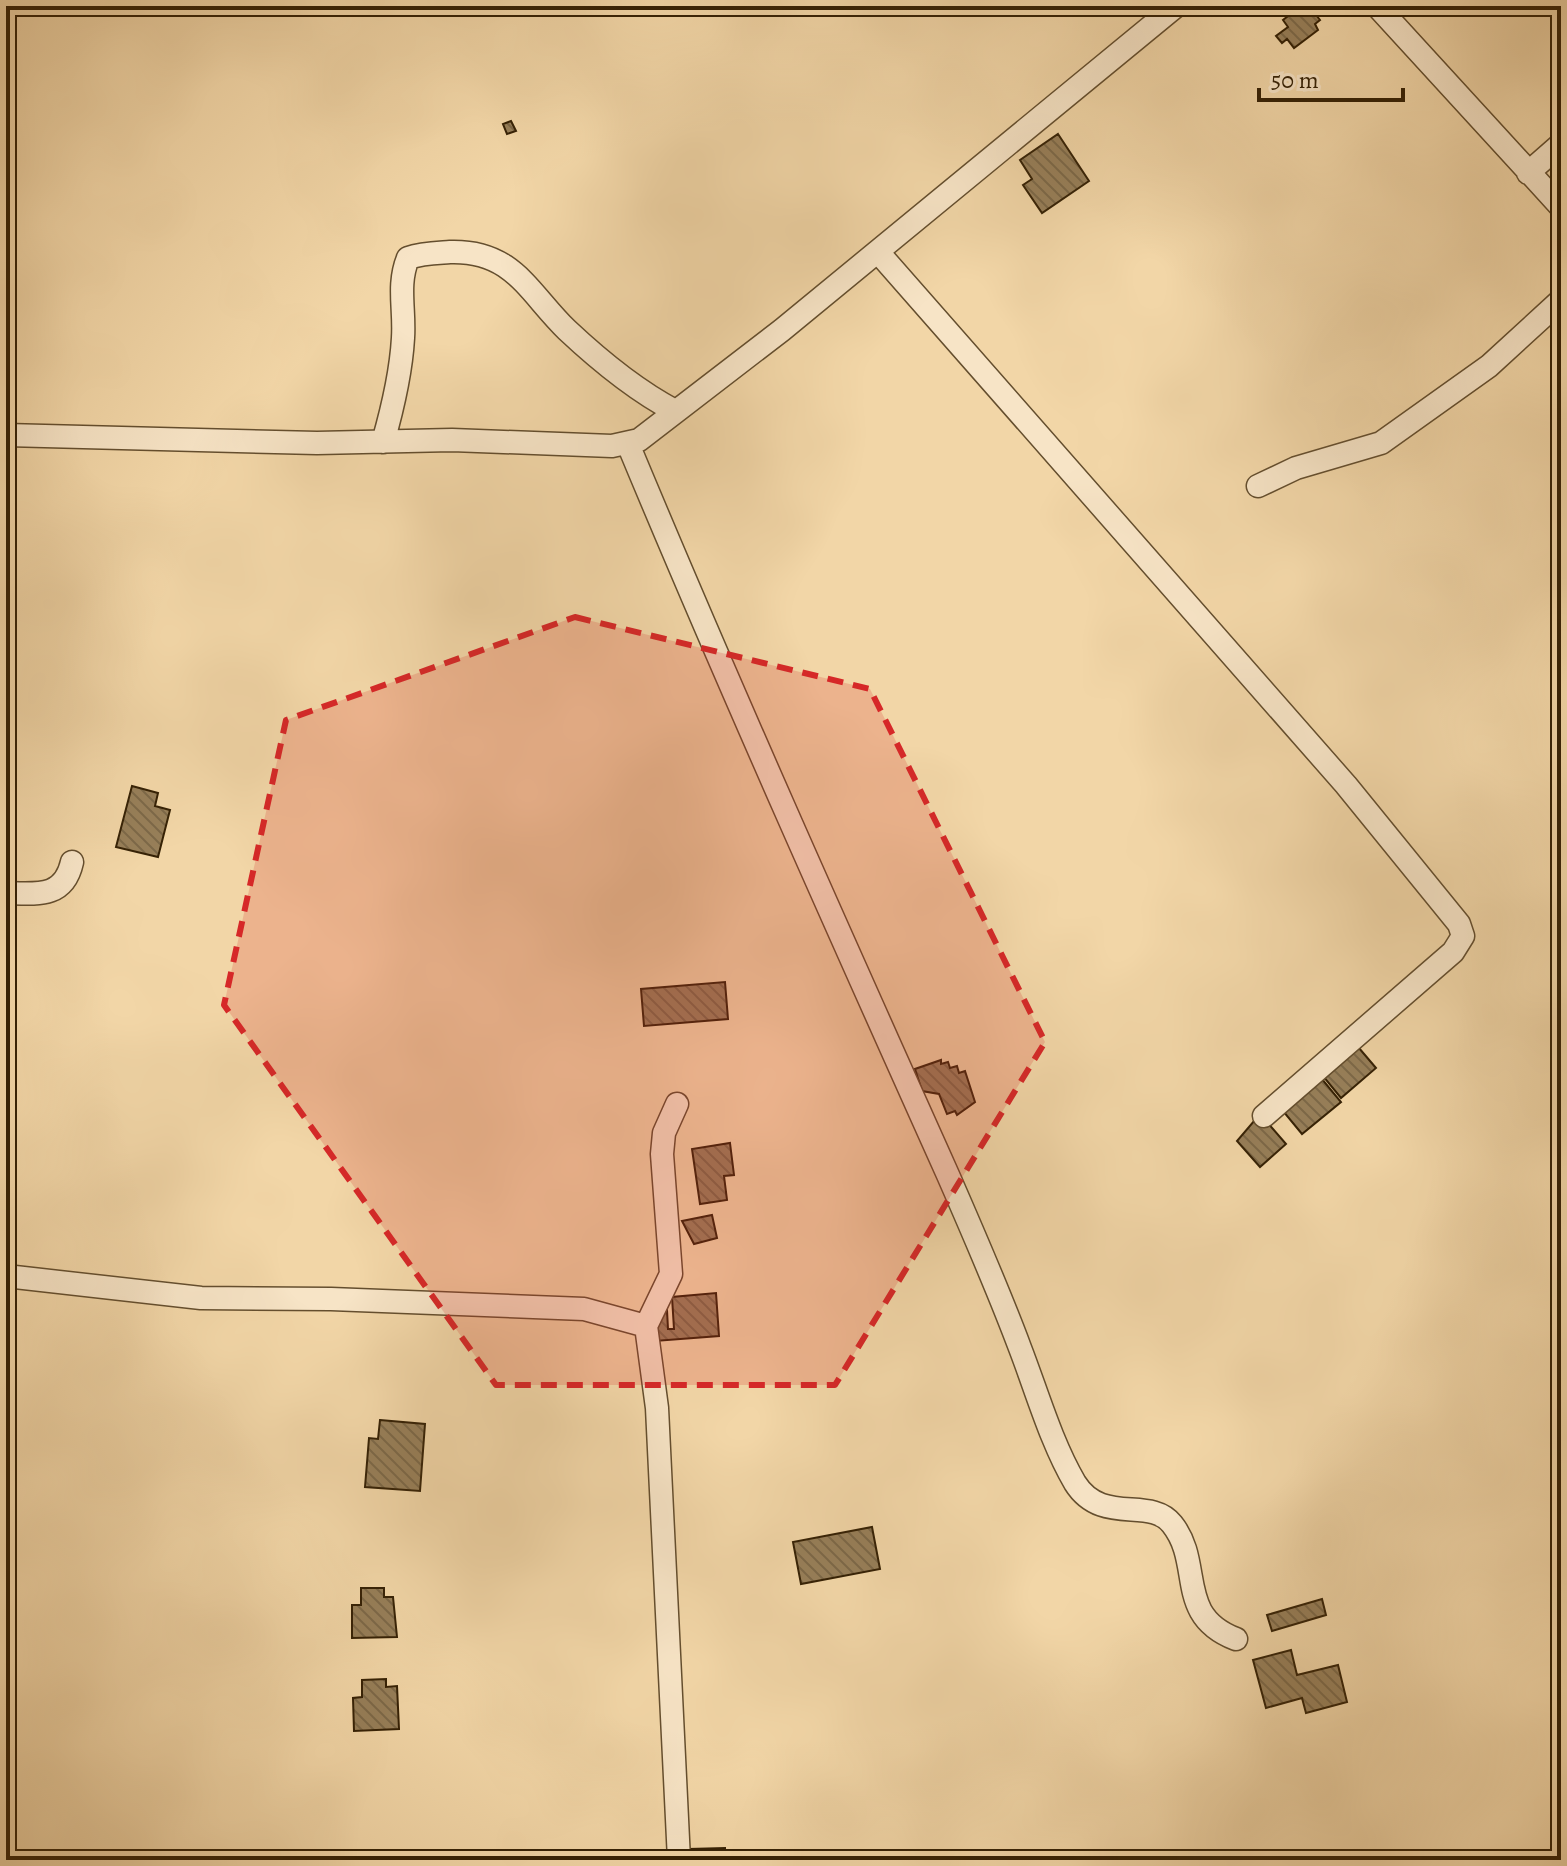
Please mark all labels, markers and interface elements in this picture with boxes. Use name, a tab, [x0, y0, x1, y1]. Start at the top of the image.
scale bar	[1259, 52, 1403, 102]
text: 50 m	[1271, 64, 1319, 96]

